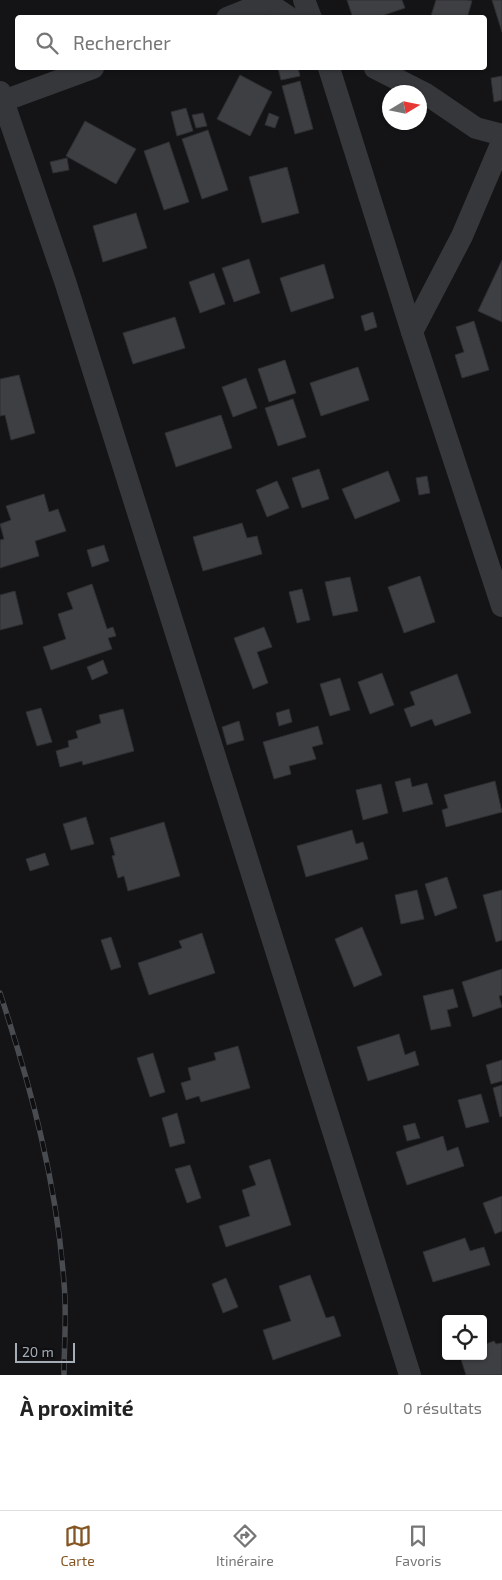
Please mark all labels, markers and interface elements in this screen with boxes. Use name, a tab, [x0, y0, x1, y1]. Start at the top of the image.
search box	[15, 15, 487, 70]
icon: search	[33, 29, 61, 57]
text: Rechercher	[73, 31, 171, 54]
north arrow	[382, 85, 427, 130]
map controls	[442, 1315, 487, 1360]
button: locate	[442, 1315, 487, 1360]
scale bar	[15, 1340, 75, 1363]
text: 20 m	[22, 1343, 54, 1360]
text: À proximité	[20, 1395, 134, 1420]
text: 0 résultats	[403, 1398, 482, 1417]
tab: Carte	[61, 1522, 95, 1569]
tab: Itinéraire	[216, 1522, 274, 1569]
tab: Favoris	[395, 1522, 441, 1569]

